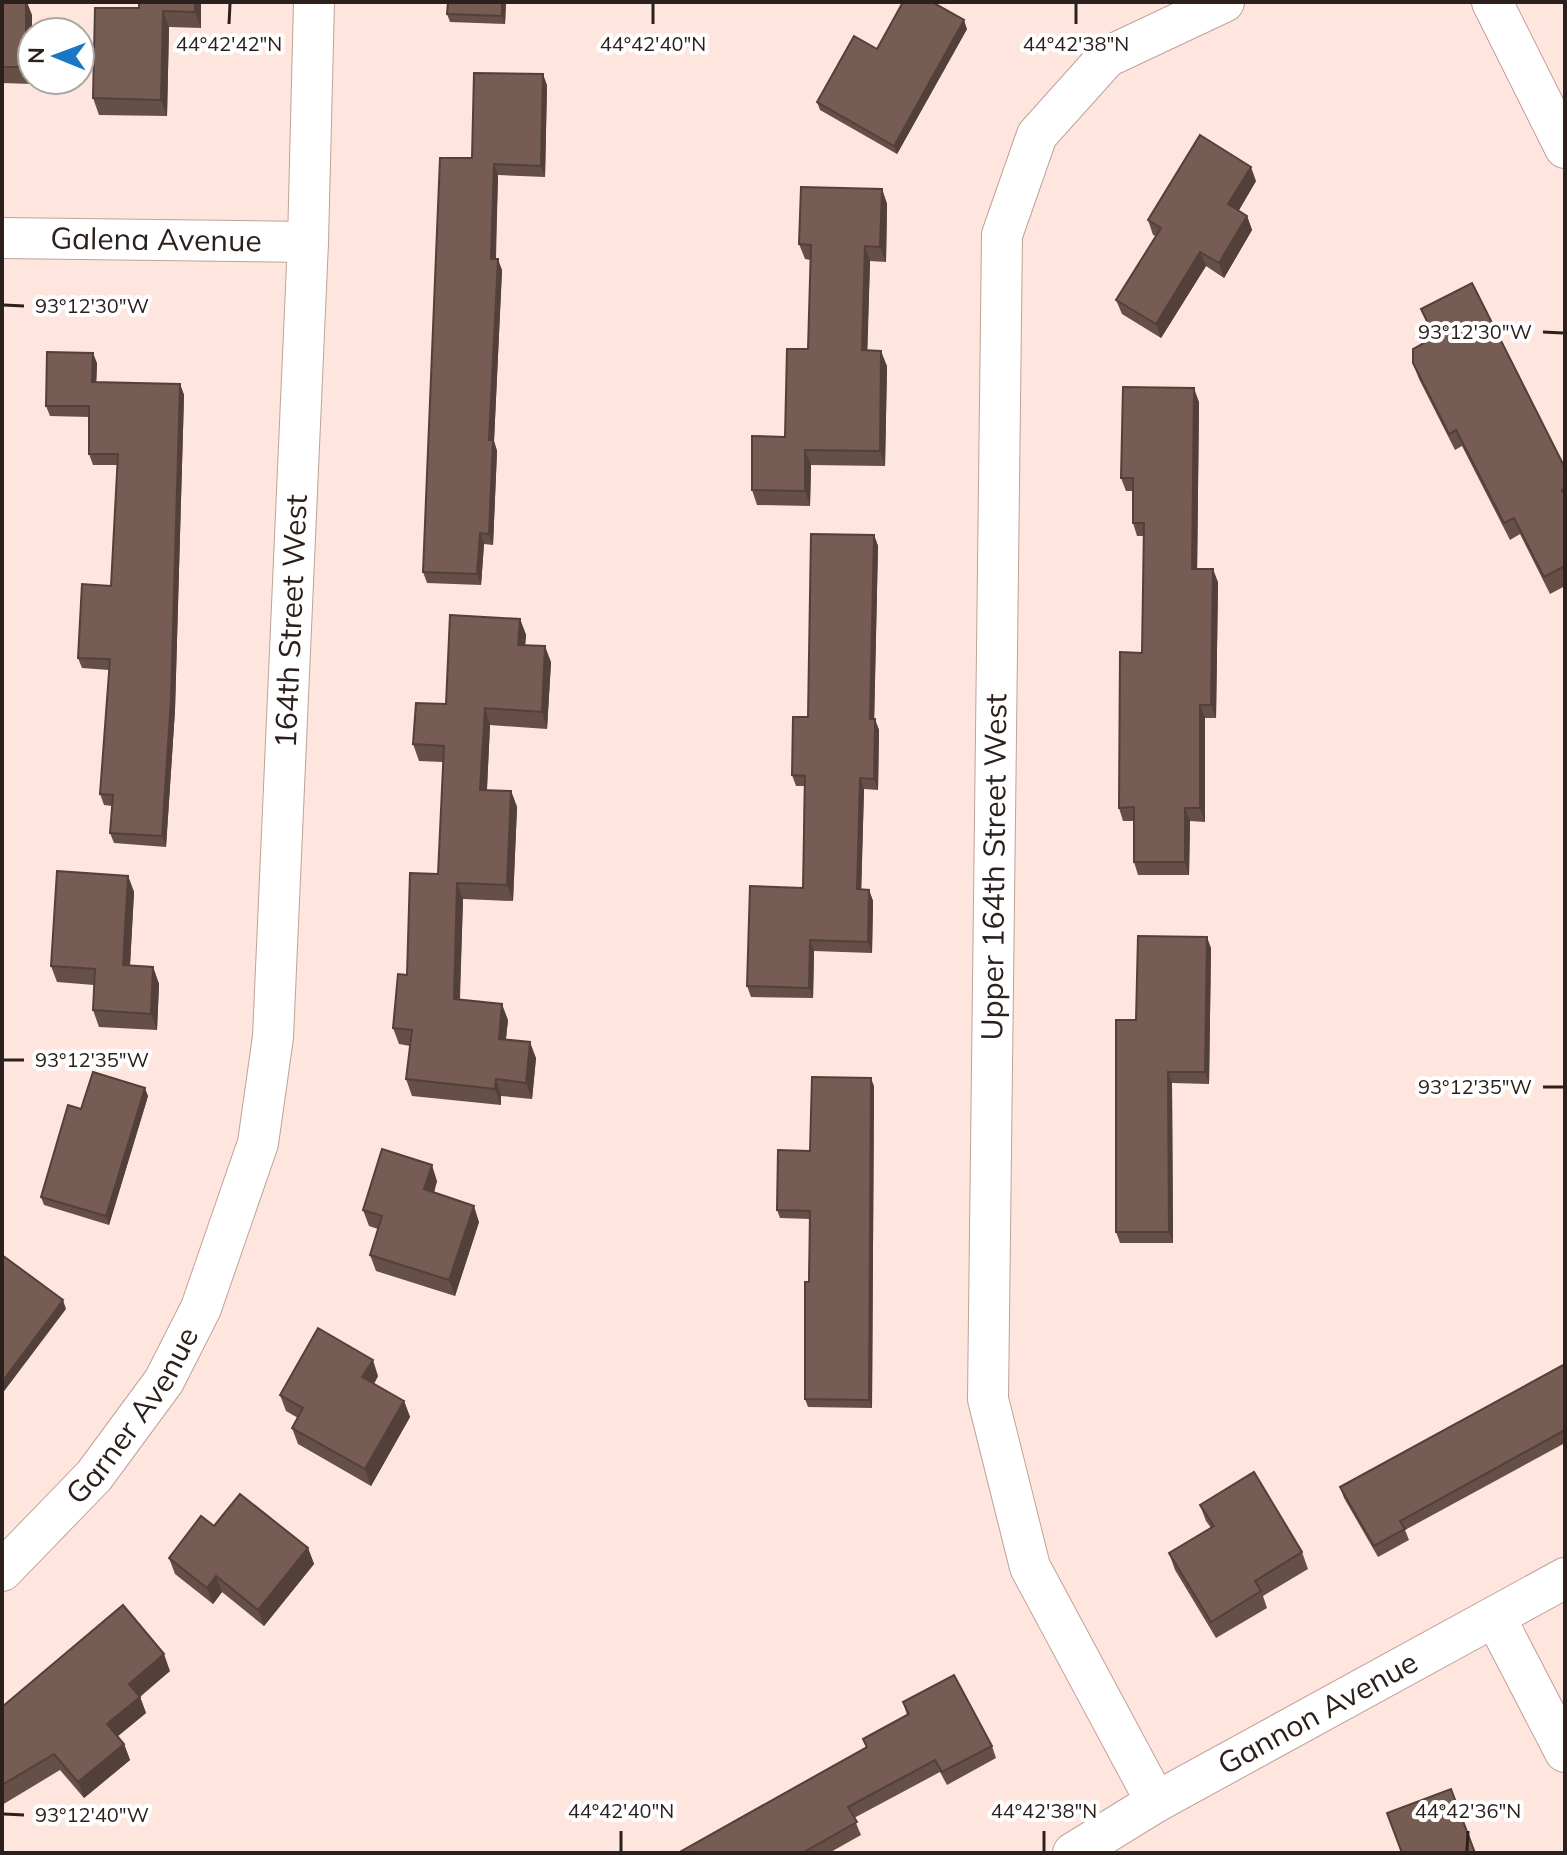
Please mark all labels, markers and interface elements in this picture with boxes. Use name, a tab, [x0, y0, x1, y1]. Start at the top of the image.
north arrow	[16, 16, 96, 96]
text: 44°42'42"N	[176, 31, 282, 56]
text: 44°42'40"N	[600, 31, 706, 56]
text: 44°42'38"N	[1023, 31, 1129, 56]
text: N	[22, 47, 50, 64]
street label: Galena Avenue	[50, 219, 262, 259]
text: 93°12'30"W	[35, 293, 149, 318]
text: 93°12'30"W	[1418, 319, 1532, 344]
street label: 164th Street West	[266, 493, 315, 749]
street label: Upper 164th Street West	[972, 693, 1014, 1041]
text: 93°12'35"W	[35, 1047, 149, 1072]
text: 93°12'35"W	[1418, 1074, 1532, 1099]
street label: Garner Avenue	[57, 1320, 206, 1512]
street label: Gannon Avenue	[1211, 1642, 1424, 1783]
text: 44°42'40"N	[568, 1798, 674, 1823]
text: 44°42'38"N	[991, 1798, 1097, 1823]
text: 44°42'36"N	[1415, 1798, 1521, 1823]
text: 93°12'40"W	[35, 1802, 149, 1827]

